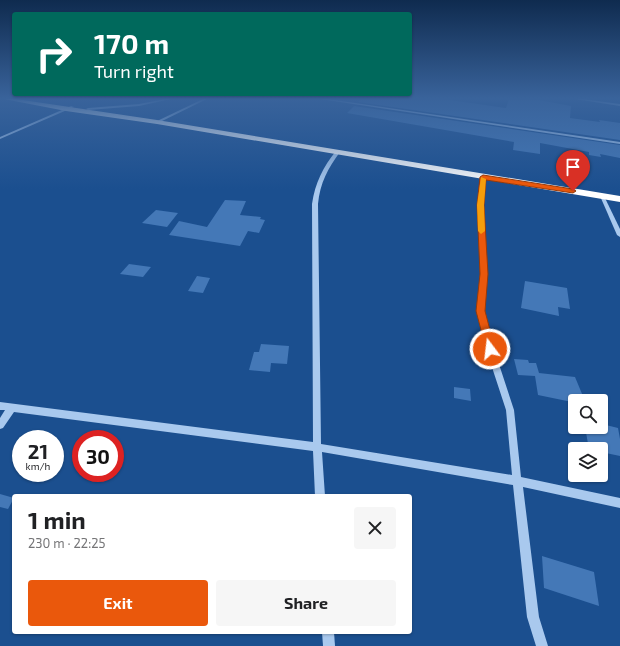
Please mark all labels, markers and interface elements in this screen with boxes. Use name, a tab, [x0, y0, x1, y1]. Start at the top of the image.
text: 170 m	[94, 26, 169, 60]
icon: right	[28, 28, 80, 80]
text: Turn right	[94, 60, 174, 82]
pin	[556, 150, 590, 191]
icon: arrive	[562, 156, 584, 178]
position arrow	[469, 328, 511, 370]
map controls	[568, 394, 608, 482]
button: search	[568, 394, 608, 434]
speed limit sign: 30	[72, 430, 124, 482]
text: 21	[28, 439, 48, 463]
button: layers	[568, 442, 608, 482]
text: km/h	[26, 460, 50, 472]
text: 1 min	[28, 505, 86, 534]
button: close	[354, 507, 396, 549]
text: 230 m · 22:25	[28, 535, 105, 551]
button: Exit	[28, 580, 208, 626]
button: Share	[216, 580, 396, 626]

